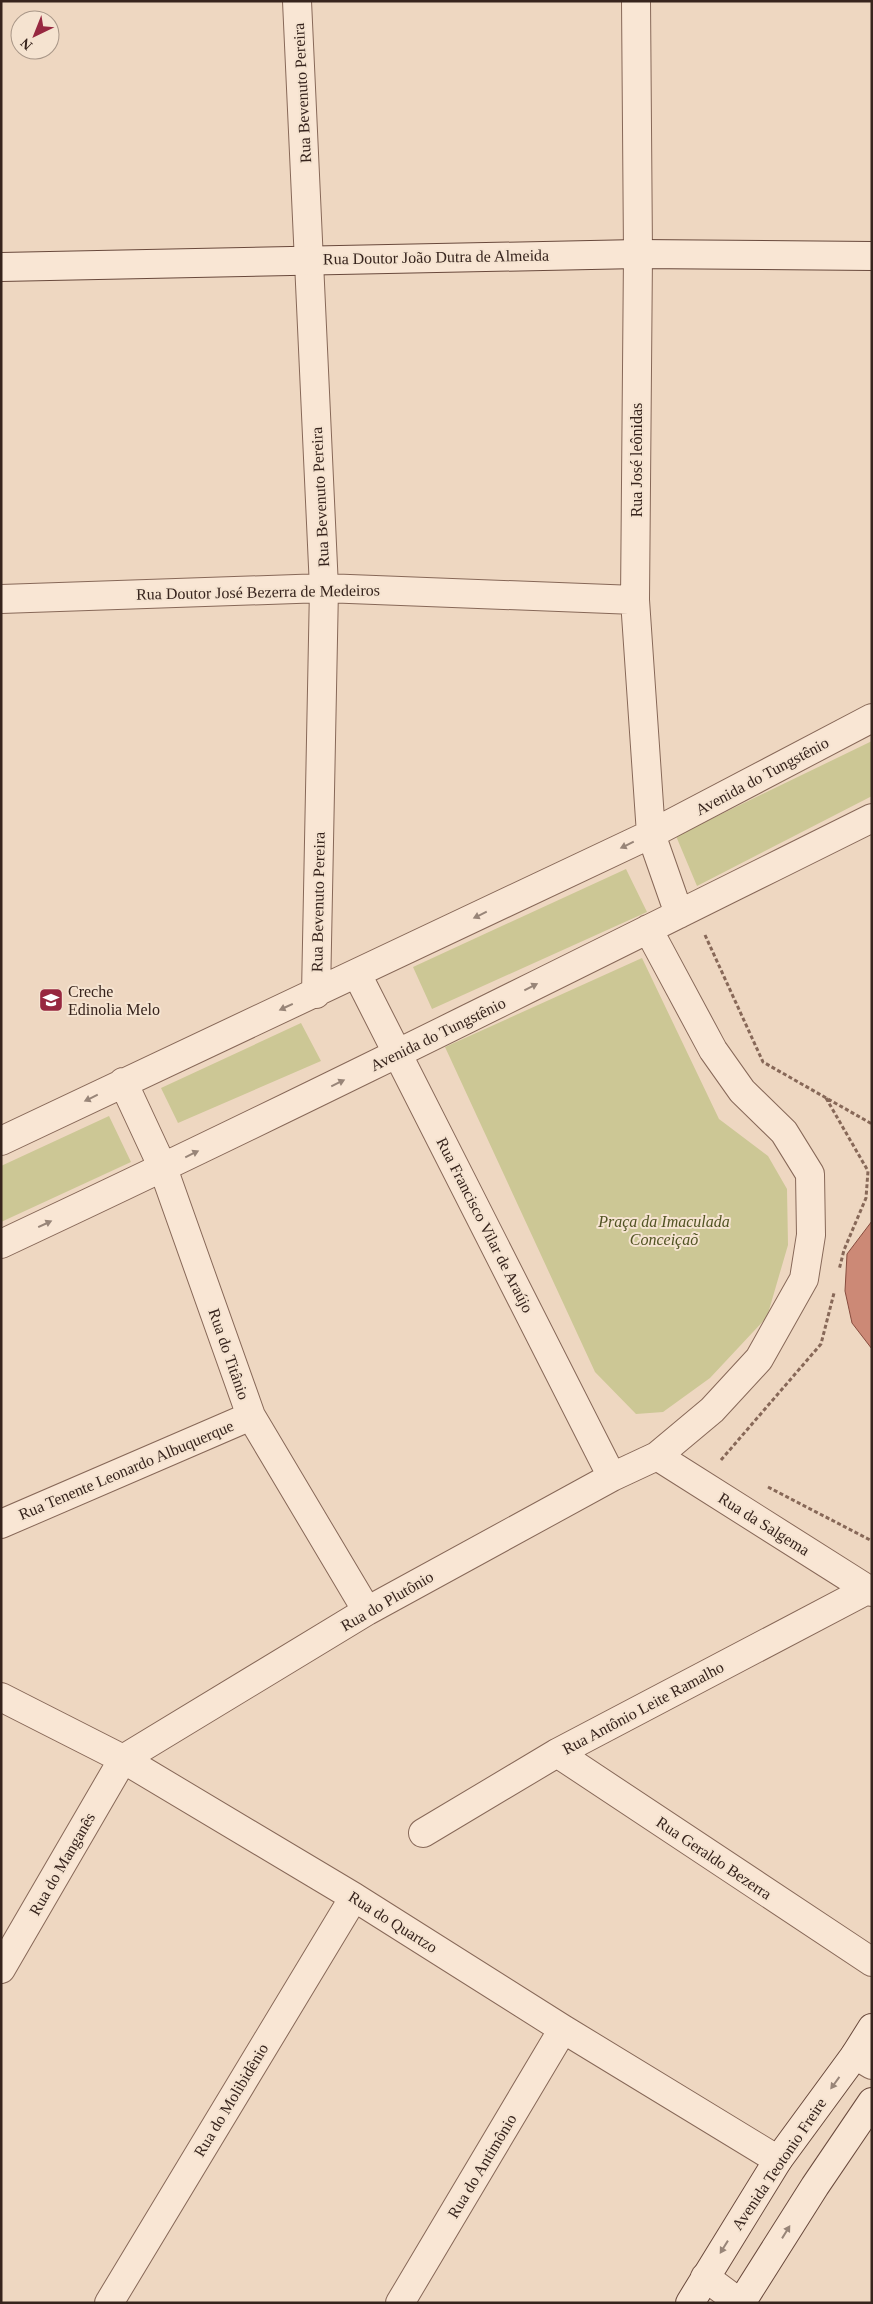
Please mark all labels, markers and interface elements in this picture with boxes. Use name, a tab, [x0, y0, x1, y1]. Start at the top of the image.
north arrow	[10, 10, 60, 60]
street label: Rua Bevenuto Pereira	[290, 22, 314, 164]
text: N	[18, 35, 35, 53]
street label: Rua Doutor João Dutra de Almeida	[323, 247, 549, 267]
street label: Rua José leônidas	[628, 403, 645, 517]
street label: Rua Bevenuto Pereira	[308, 426, 332, 568]
street label: Rua Doutor José Bezerra de Medeiros	[136, 581, 380, 603]
street label: Avenida do Tungstênio	[693, 734, 832, 819]
street label: Rua Bevenuto Pereira	[308, 832, 328, 972]
one-way arrow	[619, 841, 634, 849]
one-way arrow	[473, 912, 487, 920]
place label: Creche Edinolia Melo	[68, 983, 160, 1018]
one-way arrow	[524, 983, 538, 991]
school or university icon: Creche Edinolia Melo	[38, 987, 64, 1013]
street label: Avenida do Tungstênio	[368, 994, 509, 1075]
one-way arrow	[279, 1004, 293, 1012]
one-way arrow	[331, 1079, 346, 1087]
one-way arrow	[83, 1094, 98, 1102]
street label: Rua Francisco Vilar de Araújo	[432, 1135, 537, 1316]
one-way arrow	[185, 1150, 200, 1159]
park label: Praça da Imaculada Conceiçaõ	[597, 1213, 730, 1249]
one-way arrow	[38, 1219, 52, 1227]
street label: Rua do Titânio	[205, 1306, 253, 1402]
street label: Rua Tenente Leonardo Albuquerque	[16, 1417, 236, 1524]
street label: Rua da Salgema	[715, 1489, 813, 1560]
street label: Rua do Plutônio	[338, 1568, 436, 1634]
street label: Rua Antônio Leite Ramalho	[560, 1658, 726, 1758]
street label: Rua do Manganês	[26, 1810, 99, 1919]
street label: Rua Geraldo Bezerra	[653, 1813, 775, 1903]
street label: Rua do Quartzo	[346, 1888, 440, 1956]
street label: Rua do Molibidênio	[191, 2040, 271, 2160]
one-way arrow	[829, 2076, 840, 2089]
street label: Avenida Teotonio Freire	[728, 2095, 830, 2233]
street label: Rua do Antimônio	[444, 2111, 520, 2221]
one-way arrow	[781, 2225, 791, 2238]
one-way arrow	[719, 2240, 729, 2253]

